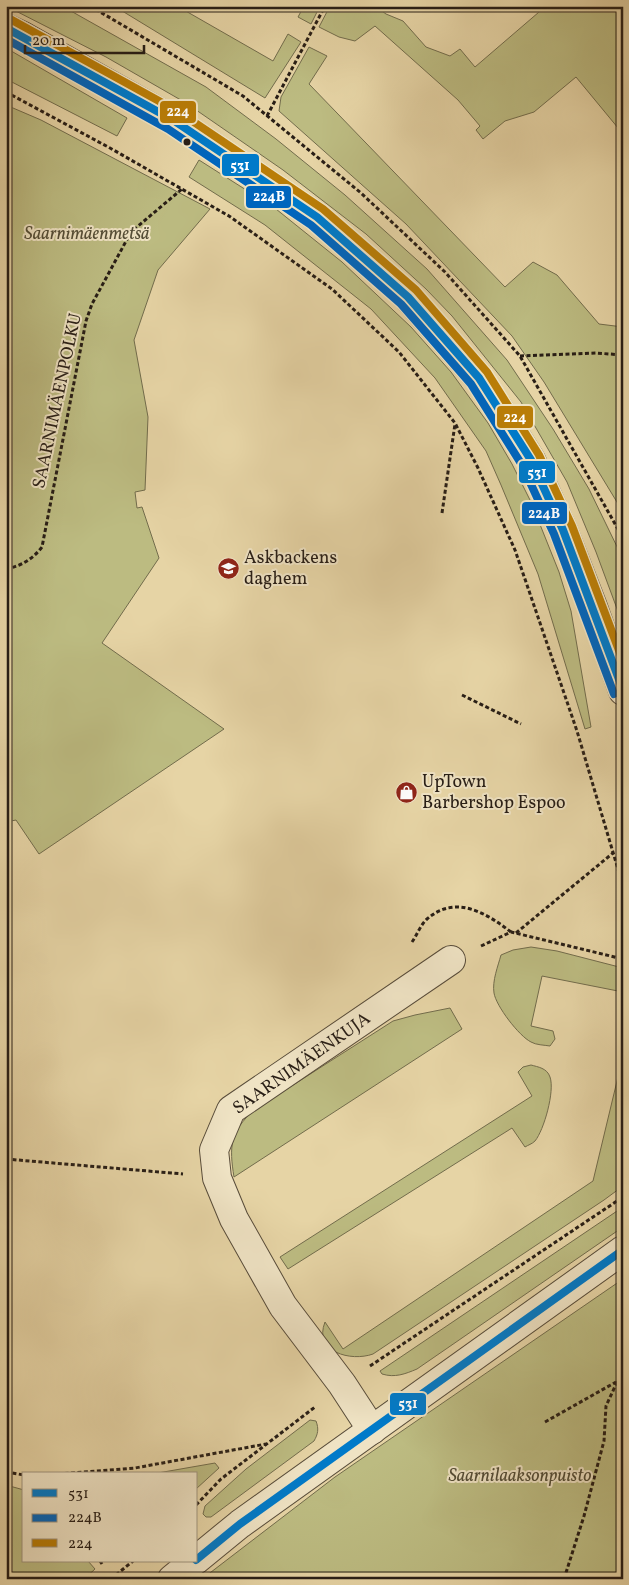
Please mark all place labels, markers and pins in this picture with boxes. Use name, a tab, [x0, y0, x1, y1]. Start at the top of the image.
unlabelled marker	[182, 137, 192, 147]
place label: Askbackens daghem	[244, 546, 337, 592]
school or university icon: Askbackens daghem	[216, 556, 240, 580]
place label: UpTown Barbershop Espoo	[422, 770, 566, 816]
shop icon: UpTown Barbershop Espoo	[394, 780, 418, 804]

